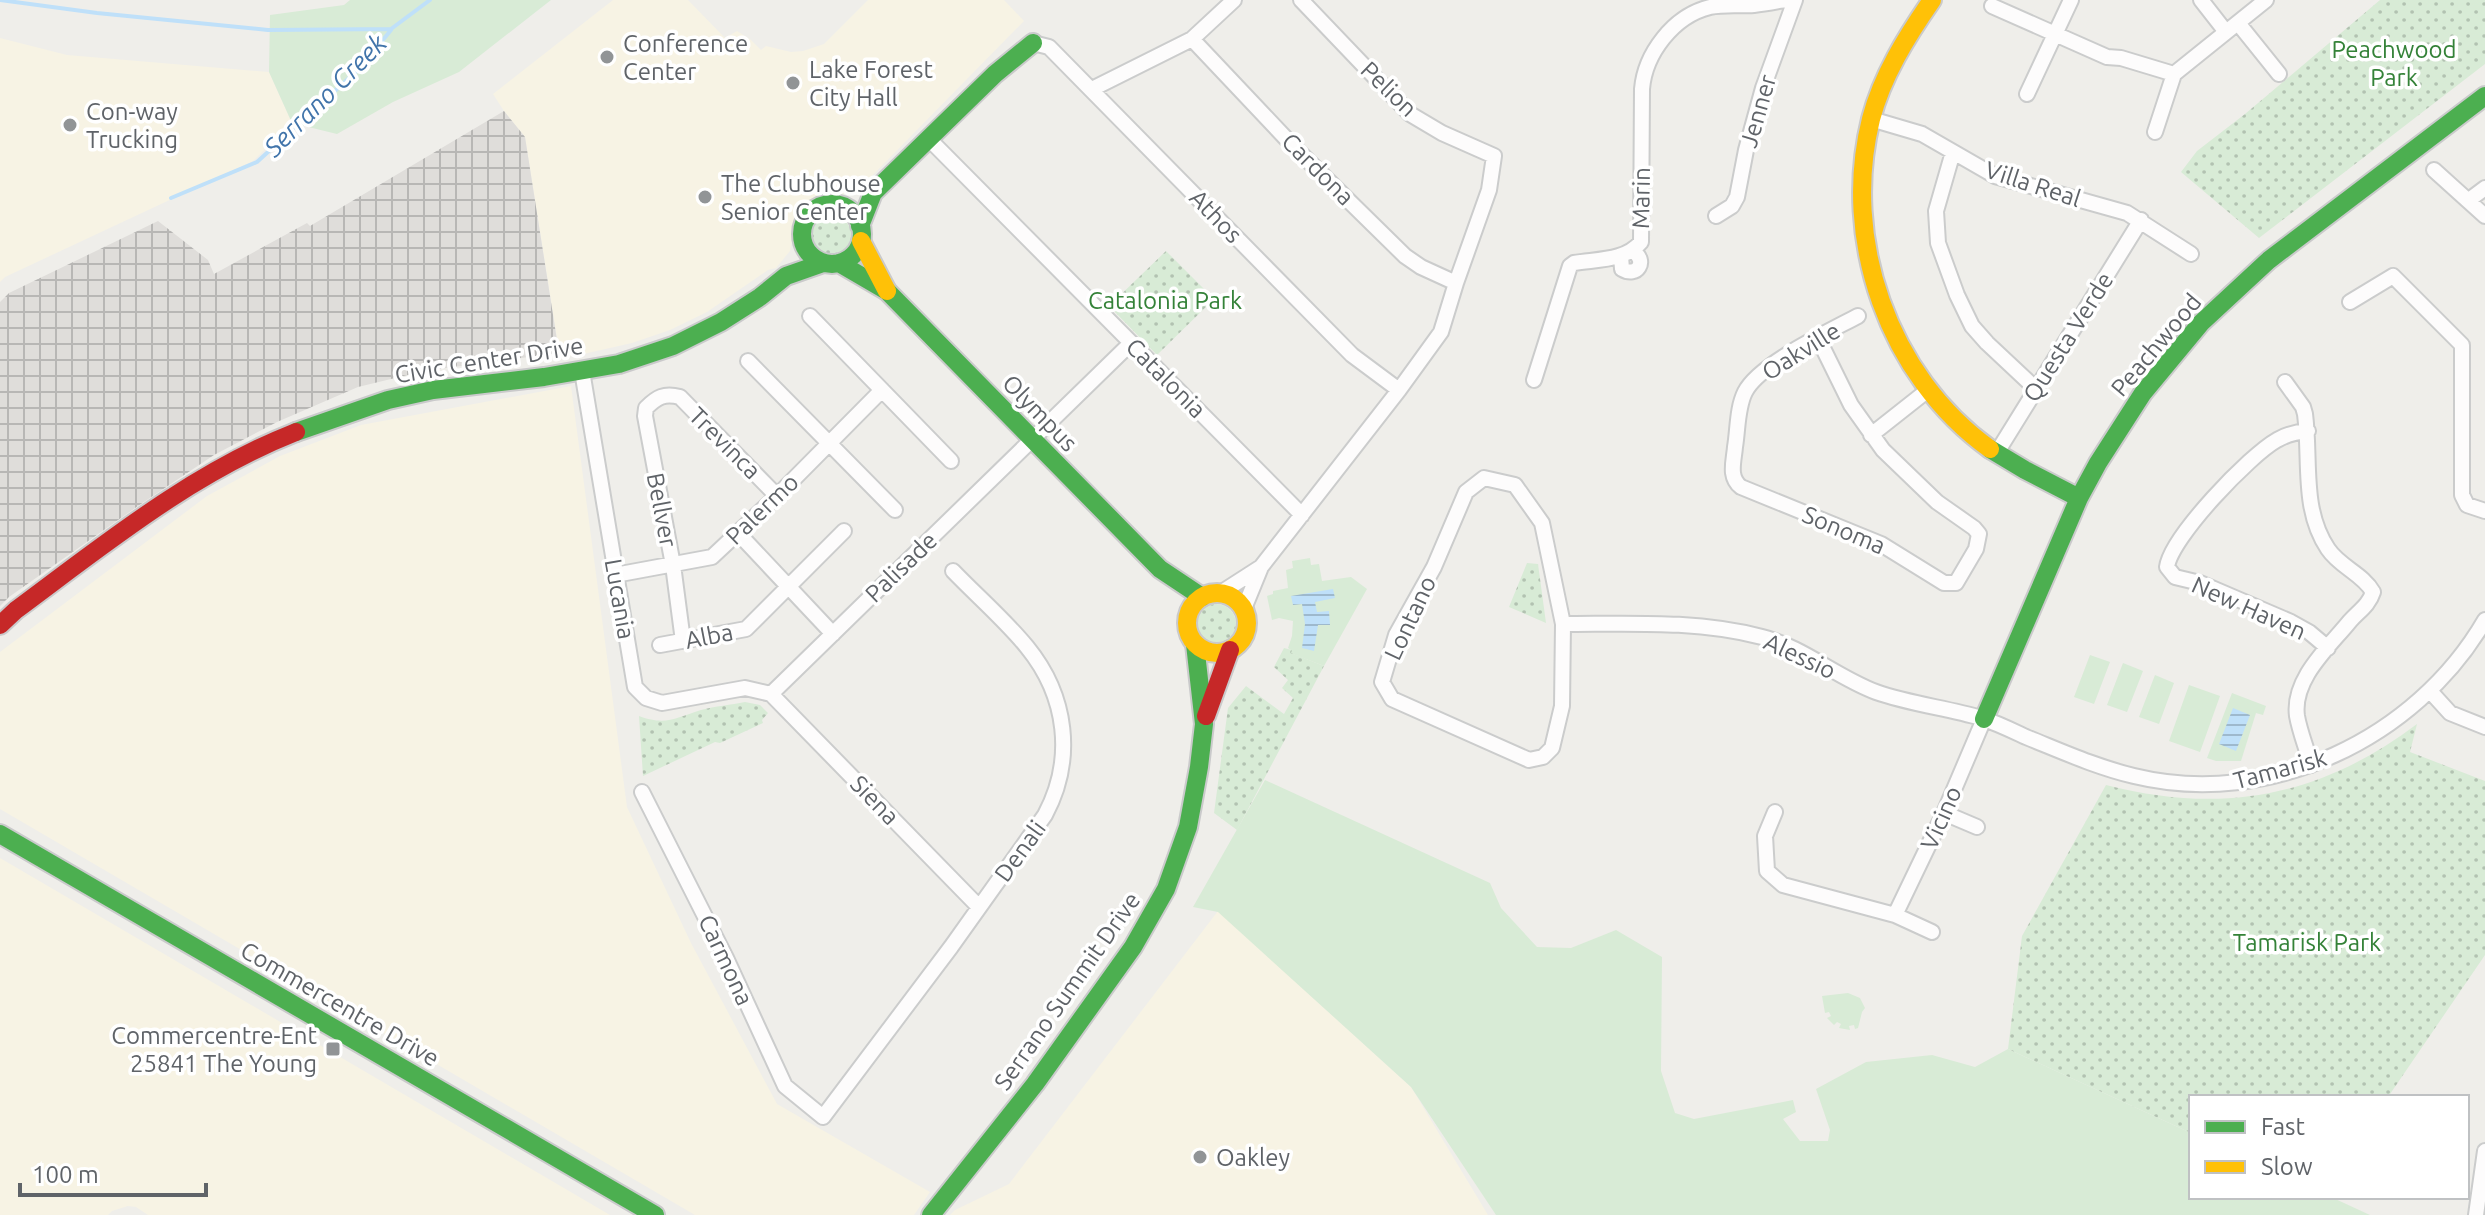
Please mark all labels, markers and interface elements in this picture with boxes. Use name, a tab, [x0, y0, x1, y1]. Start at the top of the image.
water label: Serrano Creek	[257, 28, 392, 163]
place label: Conference Center	[623, 30, 748, 85]
park label: Peachwood Park	[2331, 36, 2457, 91]
marker: Conference Center	[598, 48, 616, 66]
place label: Lake Forest City Hall	[809, 56, 933, 111]
street label: Pelion	[1356, 56, 1422, 122]
street label: Jenner	[1735, 71, 1781, 151]
marker: Lake Forest City Hall	[784, 74, 802, 92]
place label: Con-way Trucking	[86, 98, 178, 153]
marker: Con-way Trucking	[61, 116, 79, 134]
street label: Cardona	[1277, 128, 1359, 210]
street label: Villa Real	[1982, 156, 2084, 212]
street label: Marin	[1627, 167, 1655, 229]
place label: The Clubhouse Senior Center	[721, 170, 881, 225]
street label: Athos	[1184, 184, 1248, 248]
marker: The Clubhouse Senior Center	[696, 188, 714, 206]
street label: Questa Verde	[2018, 267, 2118, 407]
park label: Catalonia Park	[1088, 287, 1242, 314]
street label: Peachwood	[2105, 288, 2207, 402]
street label: Oakville	[1757, 317, 1845, 385]
street label: Civic Center Drive	[393, 332, 585, 388]
street label: Catalonia	[1121, 333, 1211, 423]
street label: Olympus	[997, 369, 1083, 457]
street label: Trevinca	[684, 402, 766, 484]
street label: Palermo	[720, 468, 804, 550]
street label: Bellver	[642, 471, 682, 549]
street label: Sonoma	[1798, 500, 1890, 560]
street label: Palisade	[860, 527, 942, 607]
street label: Lucania	[600, 557, 640, 641]
street label: New Haven	[2188, 571, 2310, 645]
street label: Lontano	[1379, 572, 1441, 664]
street label: Alba	[683, 618, 735, 654]
street label: Alessio	[1760, 628, 1840, 684]
street label: Tamarisk	[2230, 744, 2330, 794]
street label: Siena	[845, 770, 905, 830]
street label: Vicino	[1915, 782, 1967, 854]
street label: Denali	[989, 815, 1051, 887]
street label: Serrano Summit Drive	[989, 887, 1145, 1095]
street label: Carmona	[693, 910, 759, 1010]
park label: Tamarisk Park	[2233, 929, 2381, 956]
street label: Commercentre Drive	[236, 936, 444, 1072]
place label: Commercentre-Ent 25841 The Young	[111, 1022, 318, 1077]
marker: Commercentre-Ent 25841 The Young	[324, 1040, 342, 1058]
legend	[2189, 1095, 2469, 1199]
text: Fast	[2261, 1113, 2305, 1140]
place label: Oakley	[1216, 1144, 1291, 1171]
scale bar	[20, 1147, 206, 1197]
marker: Oakley	[1191, 1148, 1209, 1166]
text: Slow	[2261, 1153, 2313, 1180]
text: 100 m	[32, 1161, 99, 1188]

